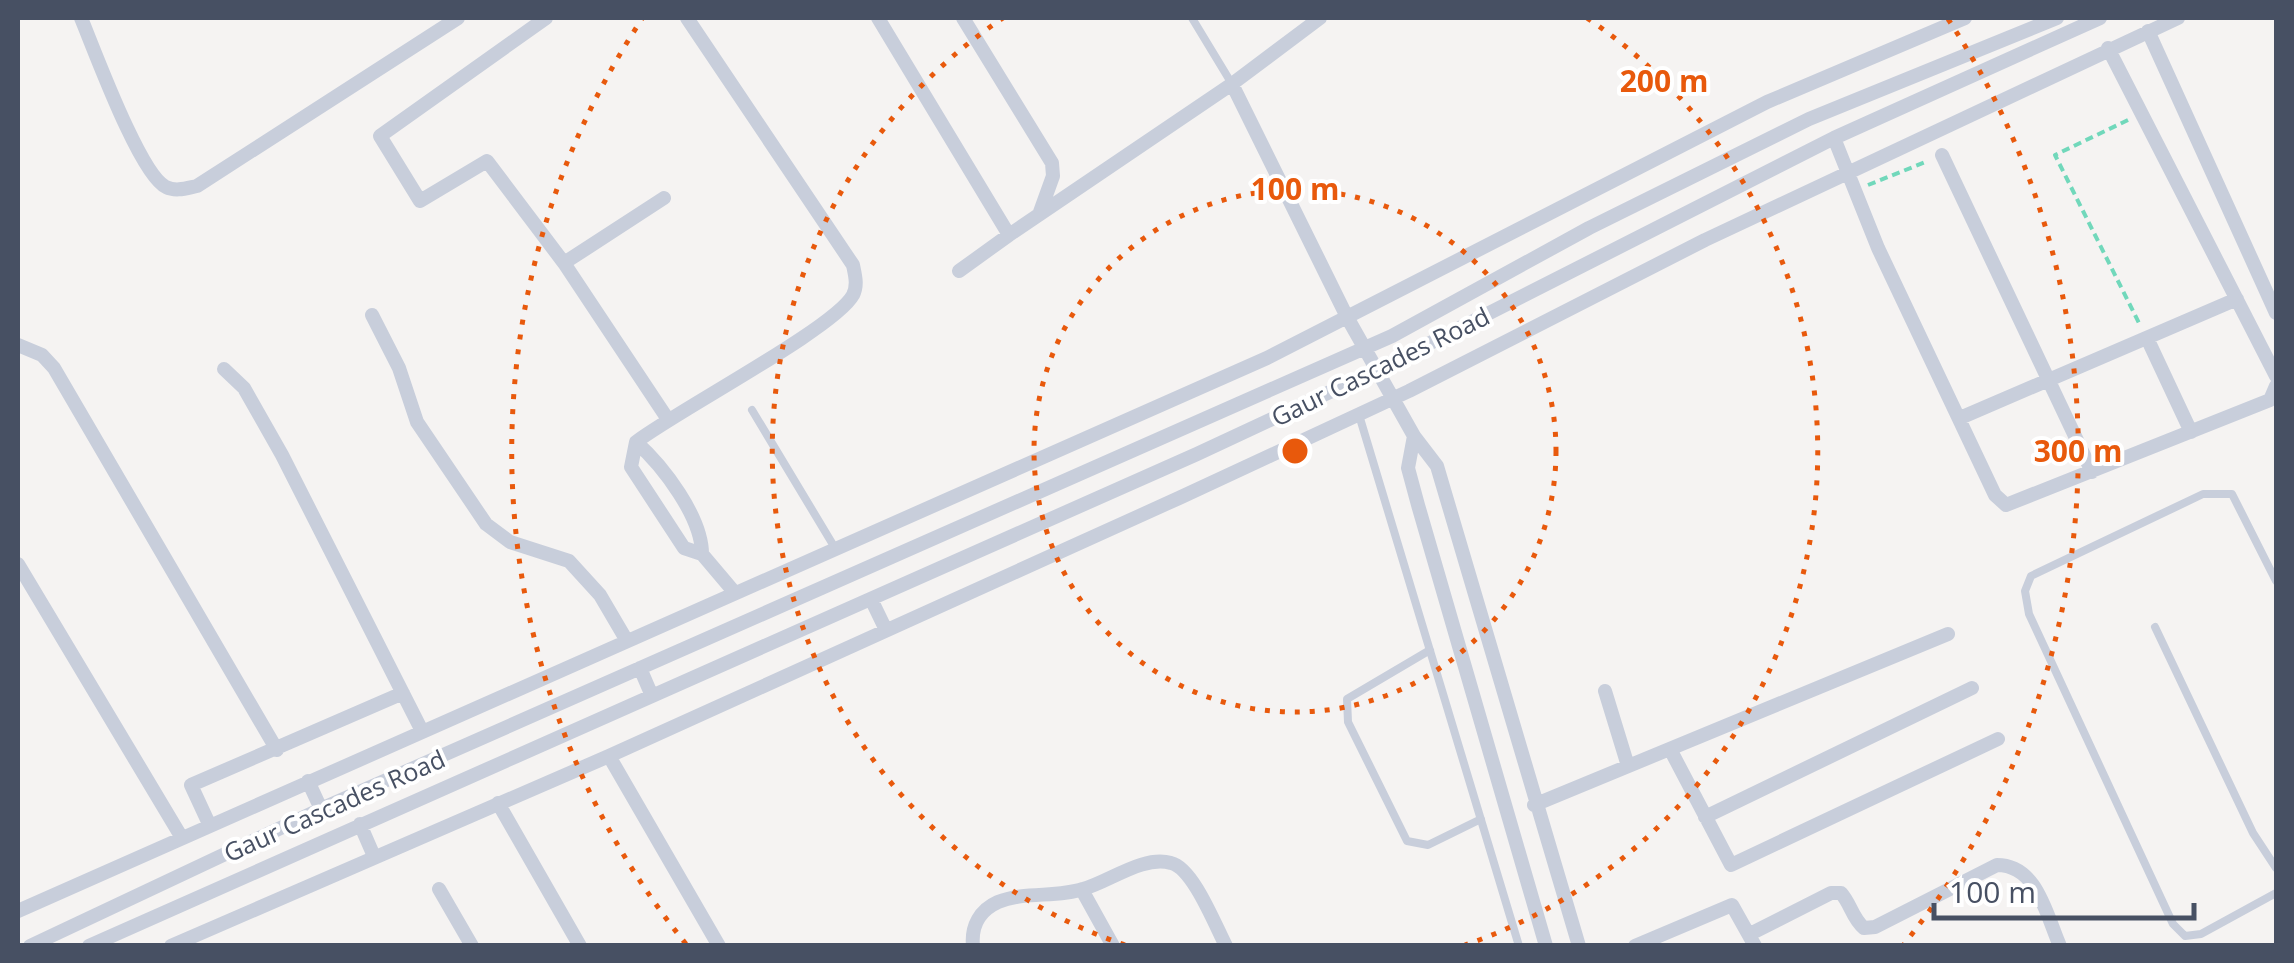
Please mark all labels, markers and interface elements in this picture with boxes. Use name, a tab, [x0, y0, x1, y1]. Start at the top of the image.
text: 200 m	[1620, 60, 1708, 101]
text: 100 m	[1251, 168, 1339, 209]
street label: Gaur Cascades Road	[1265, 298, 1495, 434]
text: 300 m	[2034, 430, 2122, 471]
centre of rings	[1277, 433, 1313, 469]
street label: Gaur Cascades Road	[218, 741, 450, 869]
scale bar	[1934, 858, 2194, 920]
text: 100 m	[1949, 871, 2036, 912]

